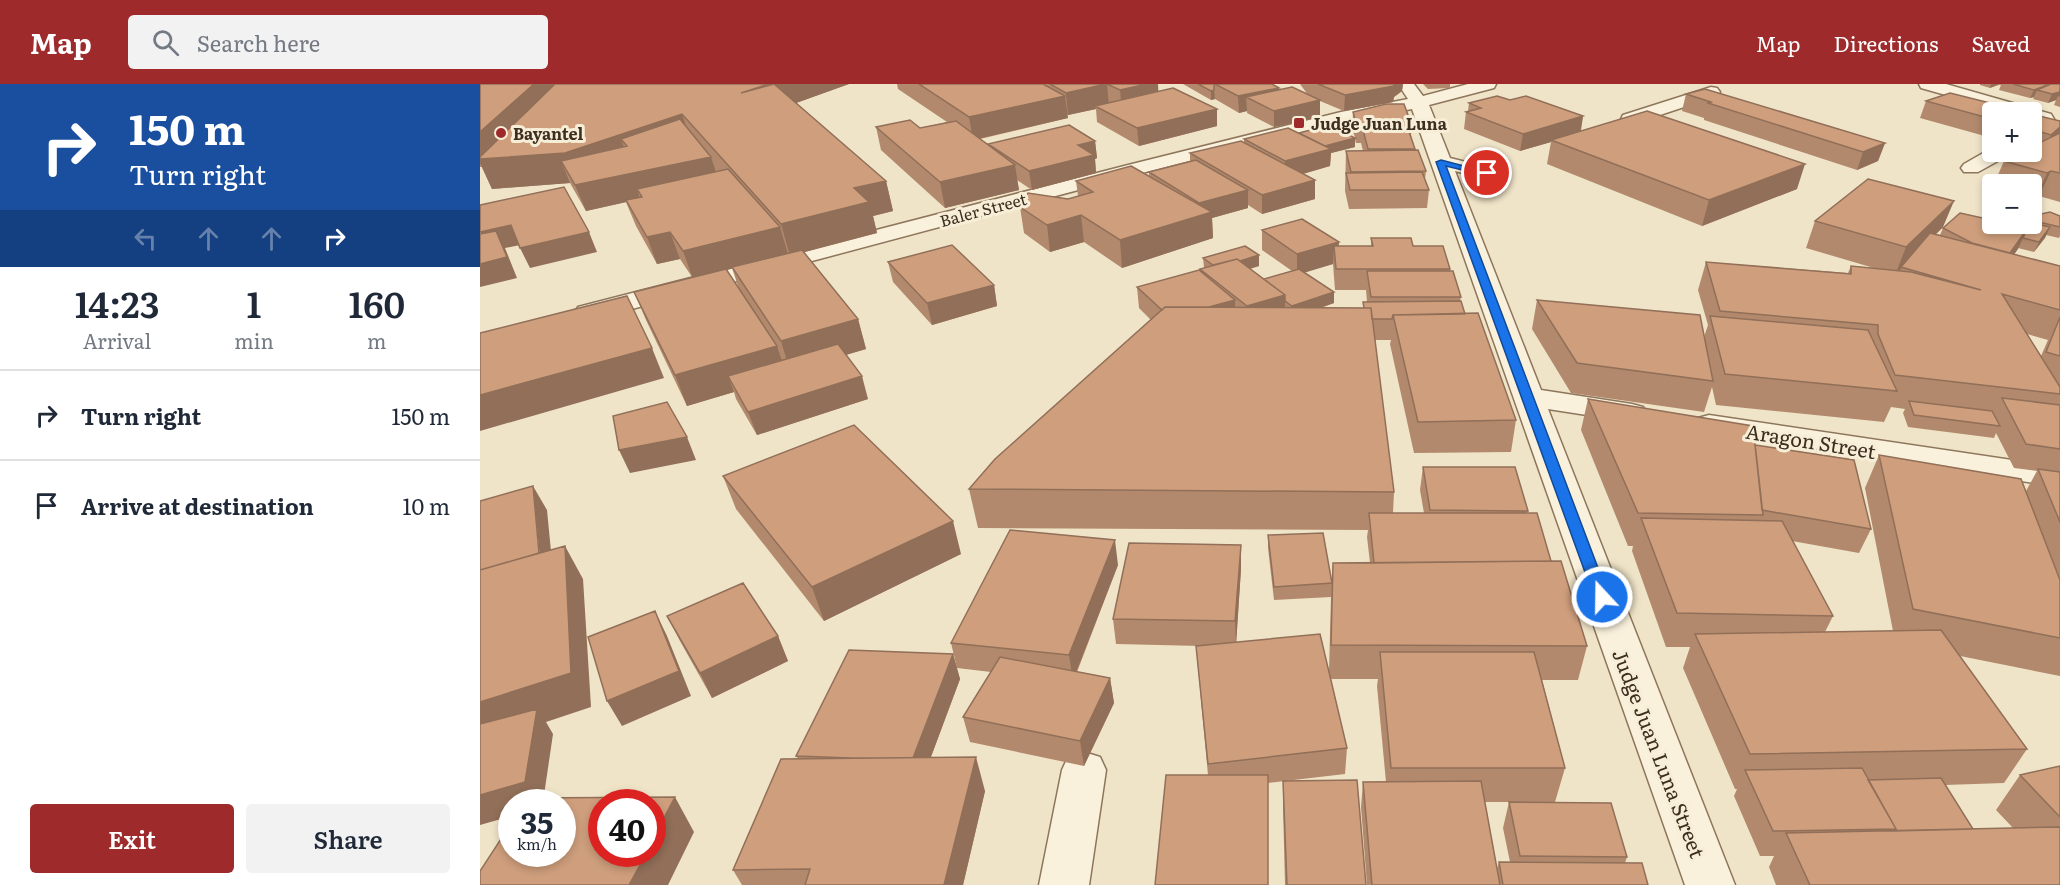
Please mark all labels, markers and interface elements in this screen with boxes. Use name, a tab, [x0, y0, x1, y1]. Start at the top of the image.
search box	[128, 15, 548, 69]
text: Map	[30, 21, 92, 63]
icon: search	[149, 26, 182, 59]
text: Search here	[197, 26, 320, 59]
text: Map	[1756, 27, 1801, 58]
text: Directions	[1834, 27, 1939, 58]
text: Saved	[1972, 27, 2030, 58]
text: 150 m	[129, 96, 245, 158]
map controls	[1982, 102, 2042, 234]
button: +	[1982, 102, 2042, 162]
icon: right	[30, 108, 108, 186]
place label: Judge Juan Luna	[1311, 111, 1448, 135]
marker: Judge Juan Luna	[1292, 116, 1306, 130]
place label: Bayantel	[513, 121, 584, 145]
marker: Bayantel	[494, 126, 508, 140]
pin	[1461, 147, 1512, 198]
text: Turn right	[129, 153, 266, 193]
icon: arrive	[1470, 156, 1503, 189]
button: −	[1982, 174, 2042, 234]
street label: Baler Street	[937, 186, 1030, 232]
icon: left	[129, 222, 162, 255]
icon: ahead	[192, 222, 225, 255]
icon: ahead	[255, 222, 288, 255]
icon: right	[318, 222, 351, 255]
text: 14:23	[75, 276, 160, 329]
text: 1	[247, 276, 261, 329]
text: 160	[348, 276, 405, 329]
text: Arrival	[83, 325, 151, 355]
text: min	[234, 325, 274, 355]
text: m	[367, 325, 387, 355]
icon: right	[30, 399, 63, 432]
text: Turn right	[81, 399, 201, 432]
text: 150 m	[391, 399, 450, 432]
street label: Aragon Street	[1744, 415, 1878, 465]
icon: arrive	[30, 489, 63, 522]
text: Arrive at destination	[81, 489, 314, 522]
text: 10 m	[403, 489, 450, 522]
position arrow	[1570, 565, 1634, 629]
street label: Judge Juan Luna Street	[1606, 644, 1714, 862]
speed limit sign: 40	[588, 789, 666, 867]
text: 35	[521, 799, 553, 843]
button: Exit	[30, 804, 234, 873]
button: Share	[246, 804, 450, 873]
text: km/h	[517, 832, 557, 855]

